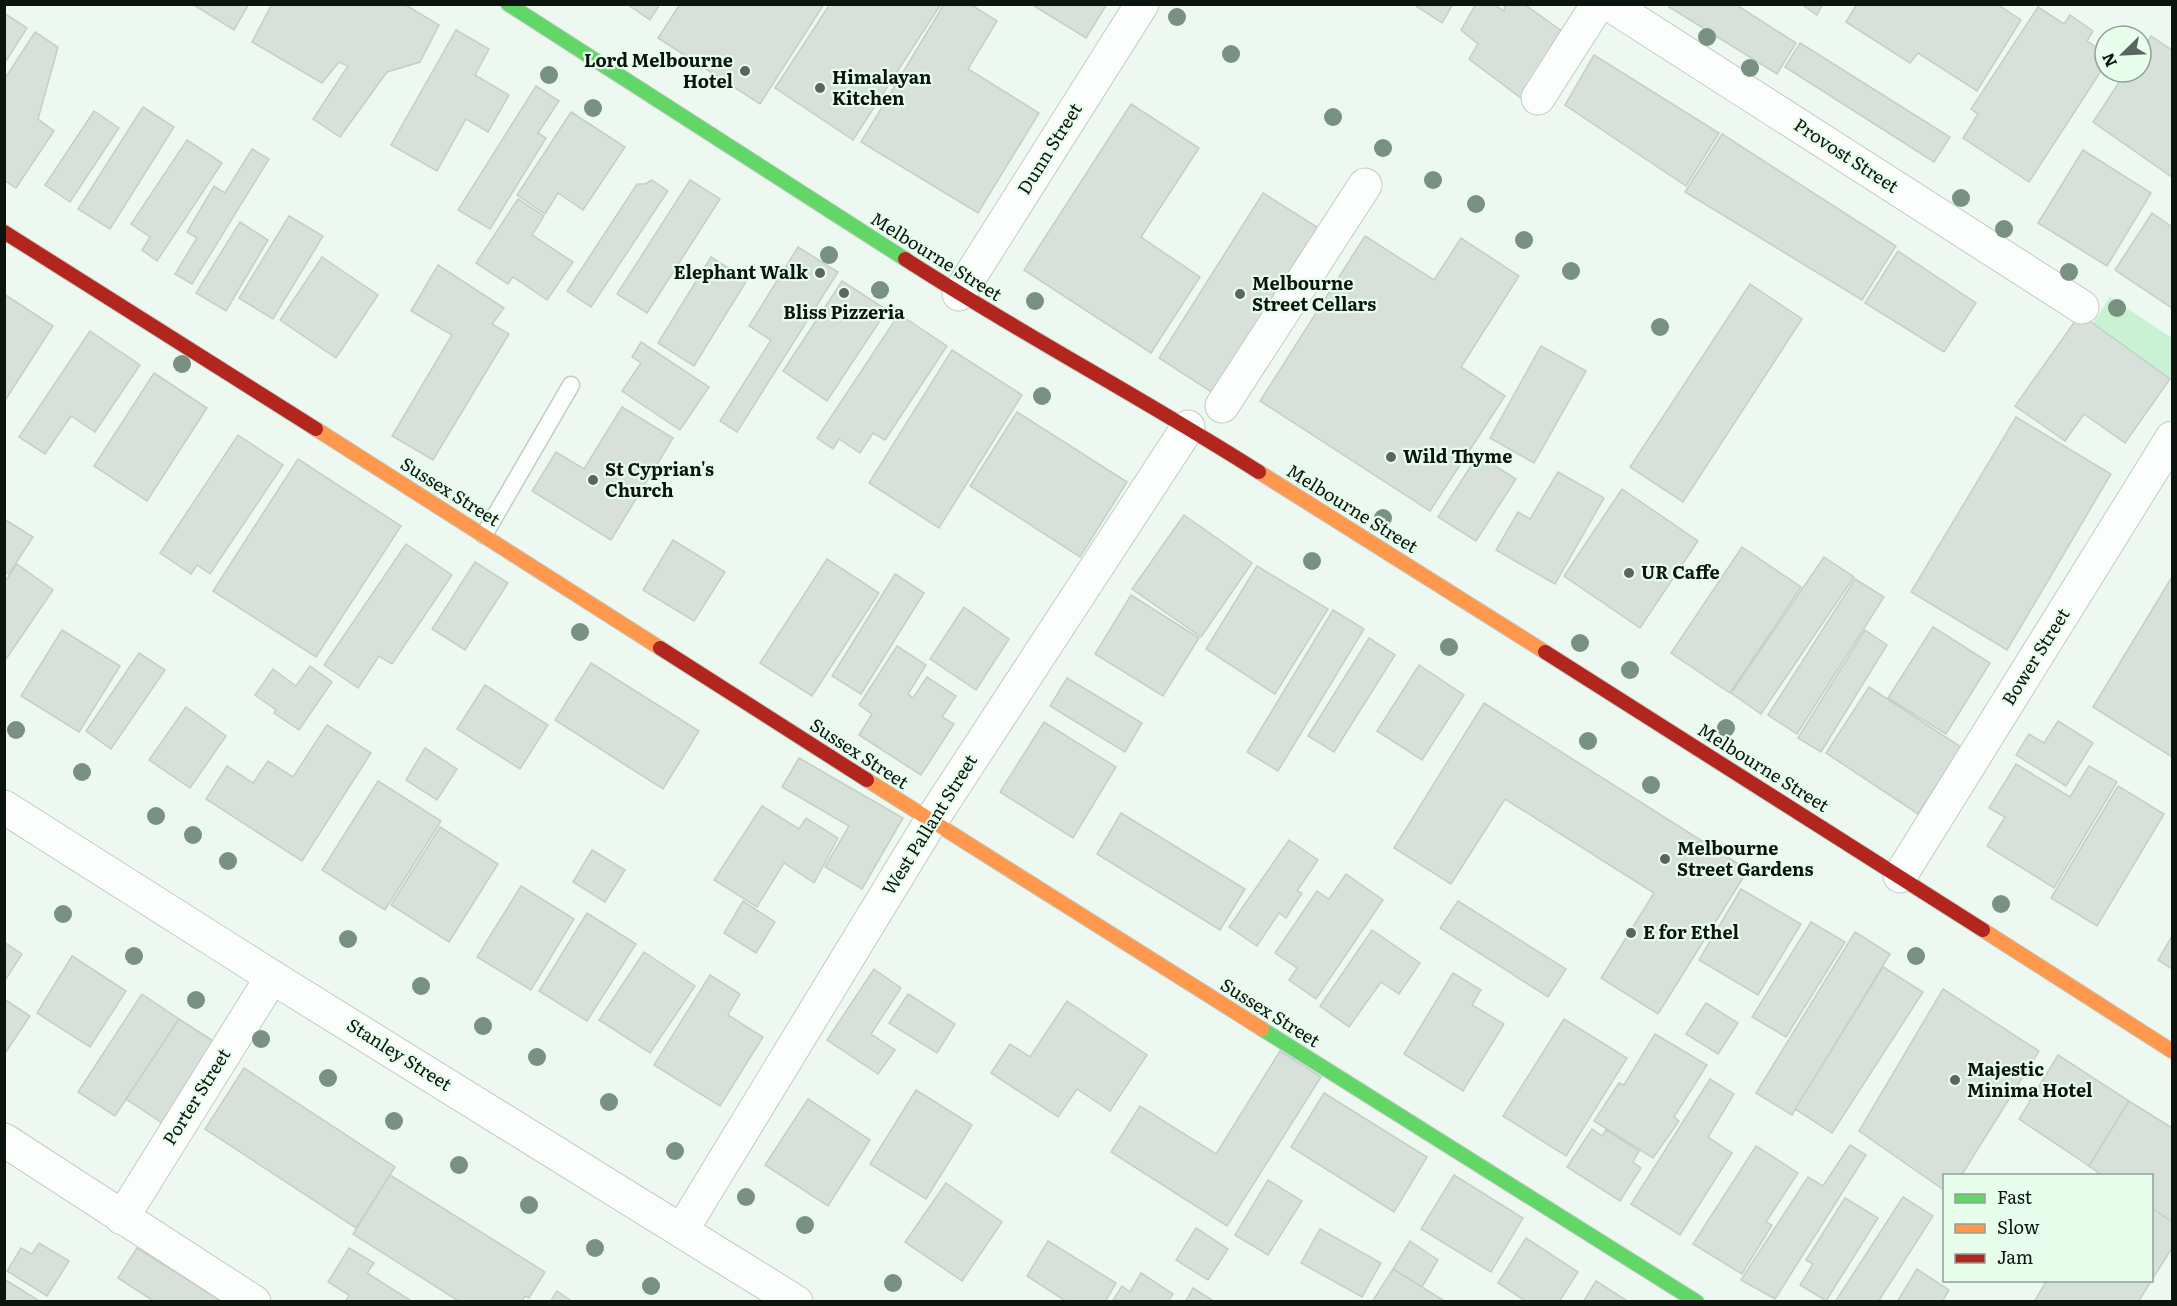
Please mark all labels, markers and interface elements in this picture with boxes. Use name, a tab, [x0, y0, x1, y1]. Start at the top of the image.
north arrow	[2093, 24, 2153, 84]
place label: Lord Melbourne Hotel	[584, 46, 733, 94]
text: N	[2095, 49, 2122, 72]
place label: Himalayan Kitchen	[832, 63, 932, 111]
marker: Lord Melbourne Hotel	[738, 64, 752, 78]
marker: Himalayan Kitchen	[813, 81, 827, 95]
street label: Dunn Street	[1010, 96, 1088, 199]
street label: Provost Street	[1789, 111, 1905, 199]
street label: Melbourne Street	[866, 204, 1008, 307]
place label: Elephant Walk	[674, 258, 809, 285]
marker: Elephant Walk	[813, 266, 827, 280]
place label: Melbourne Street Cellars	[1252, 269, 1376, 317]
marker: Bliss Pizzeria	[837, 286, 851, 300]
marker: Melbourne Street Cellars	[1233, 287, 1247, 301]
place label: Bliss Pizzeria	[783, 298, 905, 325]
place label: Wild Thyme	[1403, 442, 1512, 469]
street label: Sussex Street	[396, 449, 506, 532]
marker: Wild Thyme	[1384, 450, 1398, 464]
place label: St Cyprian's Church	[605, 455, 714, 503]
street label: Melbourne Street	[1282, 456, 1424, 559]
marker: St Cyprian's Church	[586, 473, 600, 487]
place label: UR Caffe	[1641, 558, 1720, 585]
marker: UR Caffe	[1622, 566, 1636, 580]
street label: Bower Street	[1994, 602, 2076, 710]
street label: Sussex Street	[805, 711, 915, 795]
street label: Melbourne Street	[1693, 715, 1835, 818]
street label: West Pallant Street	[874, 748, 983, 900]
place label: Melbourne Street Gardens	[1677, 834, 1813, 882]
marker: Melbourne Street Gardens	[1658, 852, 1672, 866]
place label: E for Ethel	[1643, 918, 1739, 945]
marker: E for Ethel	[1624, 926, 1638, 940]
street label: Sussex Street	[1216, 970, 1326, 1053]
street label: Stanley Street	[342, 1011, 458, 1097]
street label: Porter Street	[155, 1042, 237, 1150]
place label: Majestic Minima Hotel	[1967, 1055, 2093, 1103]
marker: Majestic Minima Hotel	[1948, 1073, 1962, 1087]
legend	[1943, 1174, 2153, 1282]
text: Fast	[1997, 1183, 2033, 1210]
text: Slow	[1997, 1213, 2040, 1240]
text: Jam	[1997, 1243, 2033, 1270]

